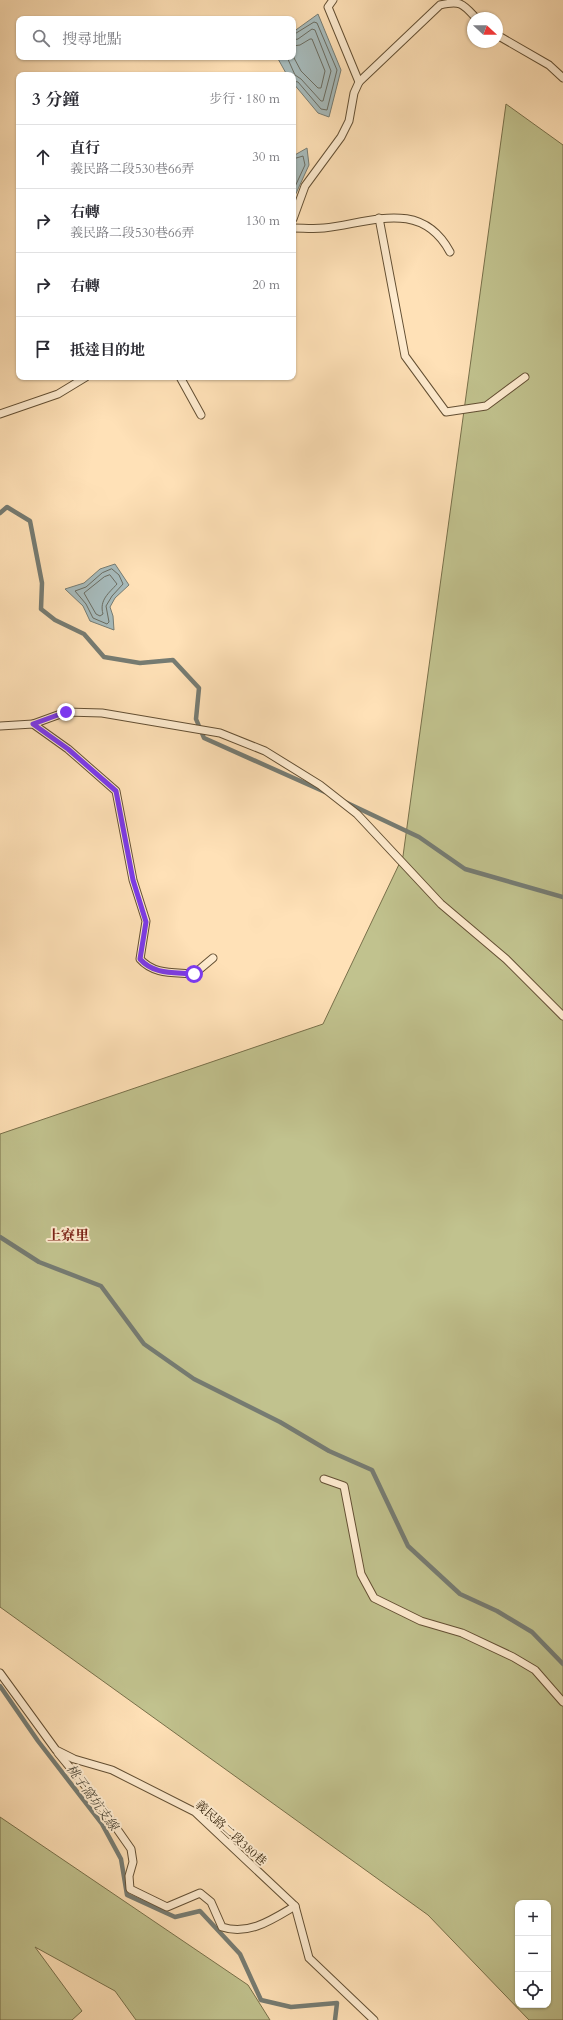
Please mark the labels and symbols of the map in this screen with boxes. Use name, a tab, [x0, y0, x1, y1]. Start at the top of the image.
north arrow	[467, 12, 503, 48]
route end	[57, 703, 75, 721]
route start	[185, 965, 203, 983]
district label: 上寮里	[47, 1226, 89, 1245]
water label: 桃子窩坑支線	[62, 1761, 124, 1836]
street label: 義民路二段380巷	[192, 1797, 270, 1869]

